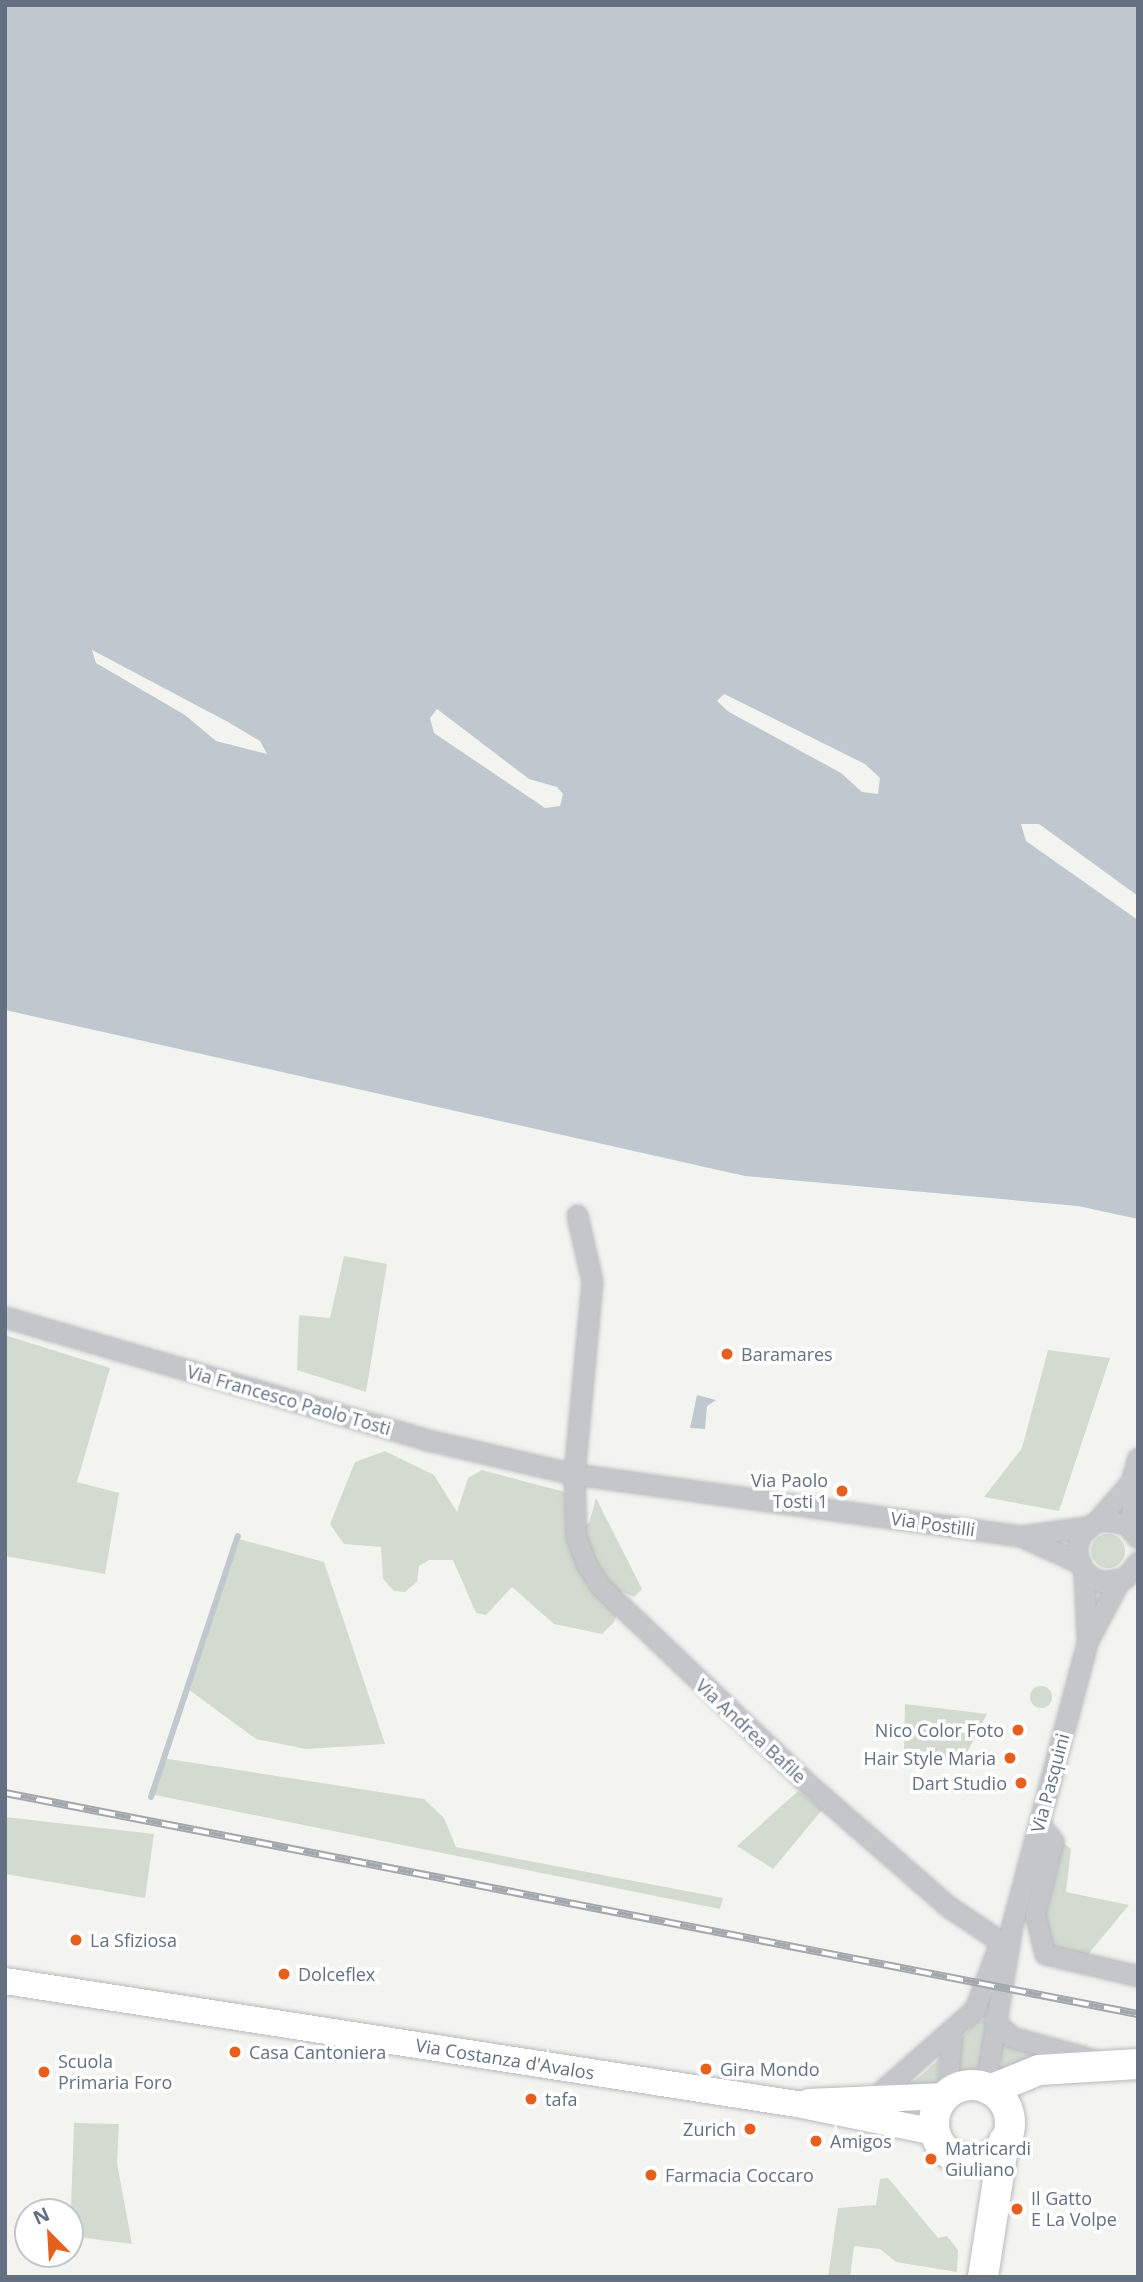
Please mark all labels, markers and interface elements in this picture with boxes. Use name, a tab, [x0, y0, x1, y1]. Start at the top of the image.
place label: Baramares	[741, 1343, 833, 1365]
marker: Baramares	[719, 1346, 735, 1362]
street label: Via Francesco Paolo Tosti	[185, 1361, 393, 1439]
place label: Via Paolo Tosti 1	[751, 1470, 828, 1512]
marker: Via Paolo Tosti 1	[834, 1483, 850, 1499]
street label: Via Postilli	[890, 1507, 976, 1541]
street label: Via Andrea Bafile	[692, 1675, 810, 1787]
place label: Nico Color Foto	[875, 1719, 1004, 1741]
marker: Nico Color Foto	[1010, 1722, 1026, 1738]
street label: Via Pasquini	[1026, 1731, 1074, 1835]
place label: Hair Style Maria	[863, 1747, 996, 1769]
marker: Hair Style Maria	[1002, 1750, 1018, 1766]
place label: Dart Studio	[912, 1772, 1007, 1794]
marker: Dart Studio	[1013, 1775, 1029, 1791]
place label: La Sfiziosa	[90, 1929, 177, 1951]
marker: La Sfiziosa	[68, 1932, 84, 1948]
place label: Dolceflex	[298, 1963, 375, 1985]
marker: Dolceflex	[276, 1966, 292, 1982]
street label: Via Costanza d'Avalos	[414, 2034, 596, 2084]
place label: Casa Cantoniera	[249, 2041, 386, 2063]
marker: Casa Cantoniera	[227, 2044, 243, 2060]
place label: Scuola Primaria Foro	[58, 2051, 172, 2094]
place label: Gira Mondo	[720, 2058, 820, 2080]
marker: Gira Mondo	[698, 2061, 714, 2077]
marker: Scuola Primaria Foro	[36, 2064, 52, 2080]
place label: tafa	[545, 2088, 577, 2110]
marker: tafa	[523, 2091, 539, 2107]
place label: Zurich	[683, 2118, 736, 2140]
marker: Zurich	[742, 2121, 758, 2137]
place label: Amigos	[830, 2130, 892, 2152]
marker: Amigos	[808, 2133, 824, 2149]
place label: Matricardi Giuliano	[945, 2138, 1031, 2180]
marker: Matricardi Giuliano	[923, 2151, 939, 2167]
place label: Farmacia Coccaro	[665, 2164, 814, 2186]
marker: Farmacia Coccaro	[643, 2167, 659, 2183]
place label: Il Gatto E La Volpe	[1031, 2188, 1117, 2230]
north arrow	[14, 2198, 84, 2268]
text: N	[29, 2201, 54, 2231]
marker: Il Gatto E La Volpe	[1009, 2201, 1025, 2217]

